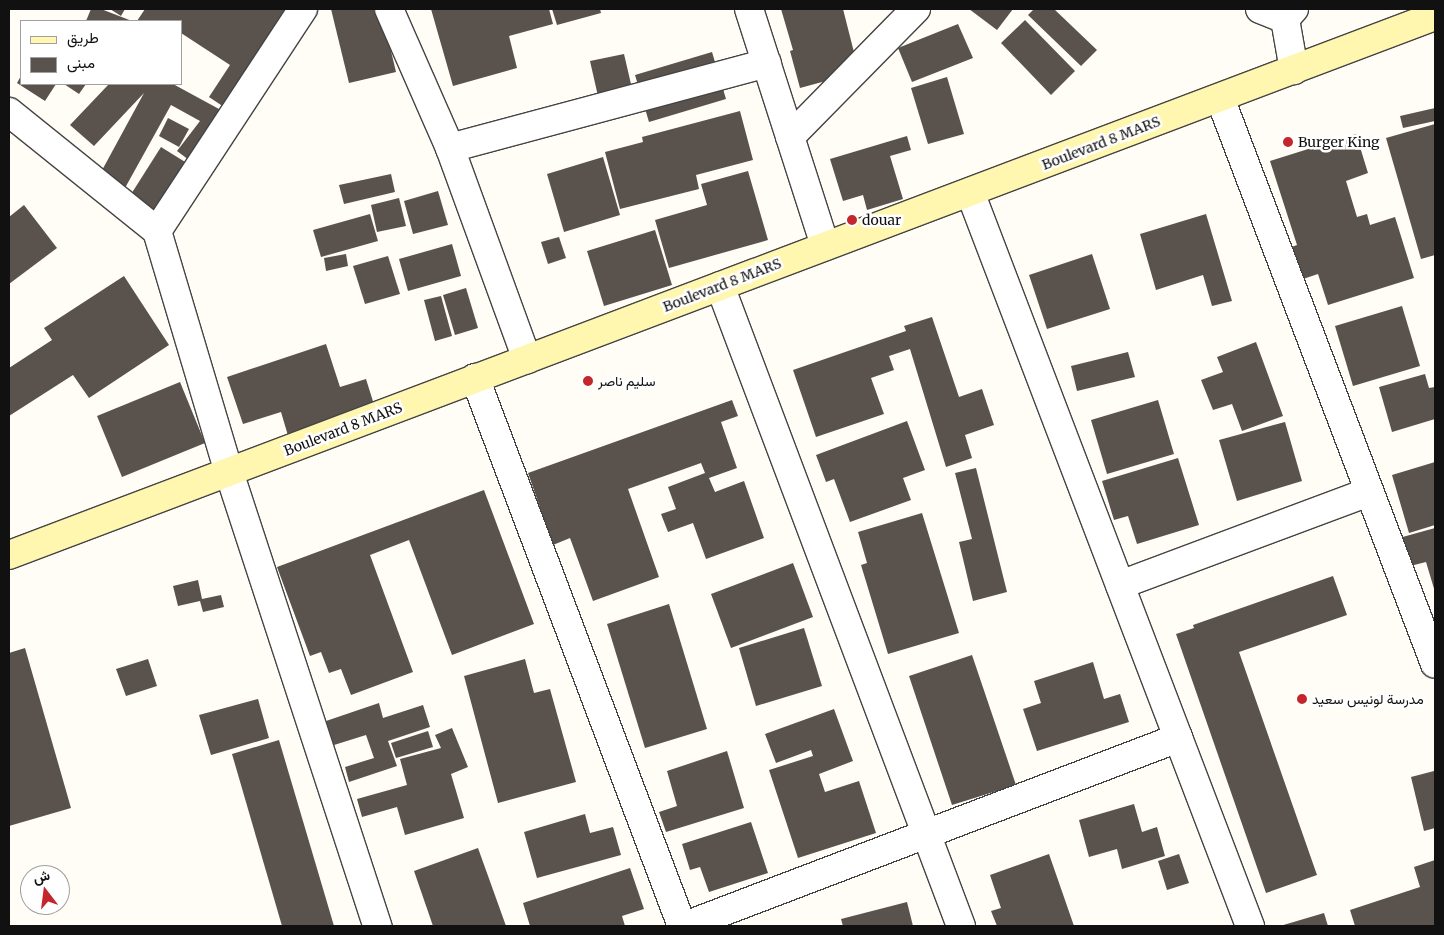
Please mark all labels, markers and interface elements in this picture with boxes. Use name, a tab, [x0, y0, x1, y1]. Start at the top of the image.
legend	[20, 20, 182, 85]
text: طريق	[67, 28, 99, 47]
text: مبنى	[67, 53, 95, 72]
street label: Boulevard 8 MARS	[1040, 113, 1162, 173]
place label: Burger King	[1298, 134, 1379, 150]
marker: Burger King	[1282, 136, 1294, 148]
place label: douar	[862, 212, 901, 228]
marker: douar	[846, 214, 858, 226]
street label: Boulevard 8 MARS	[661, 255, 783, 315]
place label: سليم ناصر	[598, 373, 656, 389]
marker: سليم ناصر	[582, 375, 594, 387]
street label: Boulevard 8 MARS	[282, 399, 404, 459]
place label: مدرسة لونيس سعيد	[1312, 691, 1424, 707]
marker: مدرسة لونيس سعيد	[1296, 693, 1308, 705]
north arrow	[20, 865, 70, 915]
text: ش	[31, 866, 52, 887]

